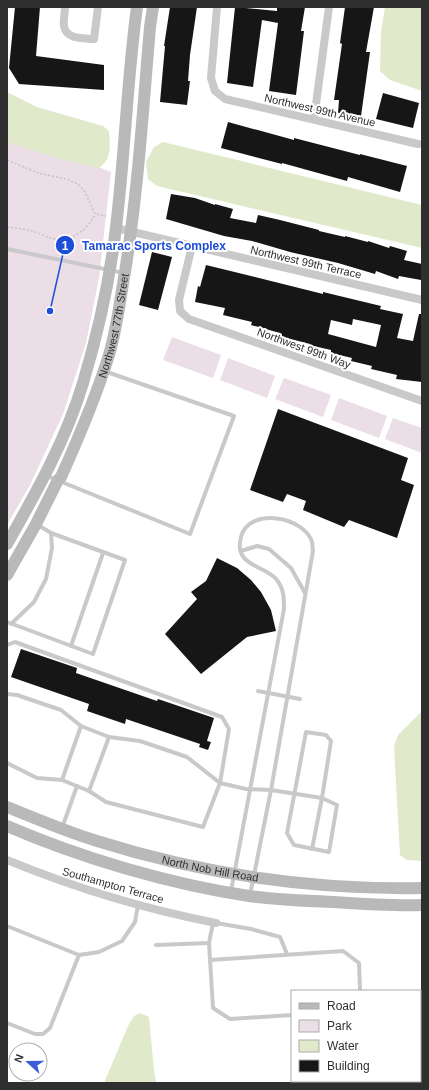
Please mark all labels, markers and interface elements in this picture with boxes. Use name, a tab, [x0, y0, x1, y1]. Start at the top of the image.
street label: Northwest 99th Avenue	[263, 91, 377, 129]
callout: Tamarac Sports Complex	[55, 233, 234, 257]
text: 1	[62, 239, 69, 253]
text: Tamarac Sports Complex	[82, 239, 226, 253]
street label: Northwest 99th Terrace	[249, 243, 363, 281]
street label: Northwest 77th Street	[96, 273, 131, 379]
street label: Northwest 99th Way	[256, 325, 353, 371]
street label: North Nob Hill Road	[161, 853, 259, 884]
street label: Southampton Terrace	[61, 865, 165, 905]
legend	[291, 990, 421, 1082]
text: Road	[327, 999, 356, 1013]
text: Park	[327, 1019, 353, 1033]
text: Water	[327, 1039, 359, 1053]
north arrow	[8, 1042, 48, 1082]
text: N	[12, 1053, 26, 1064]
text: Building	[327, 1059, 370, 1073]

